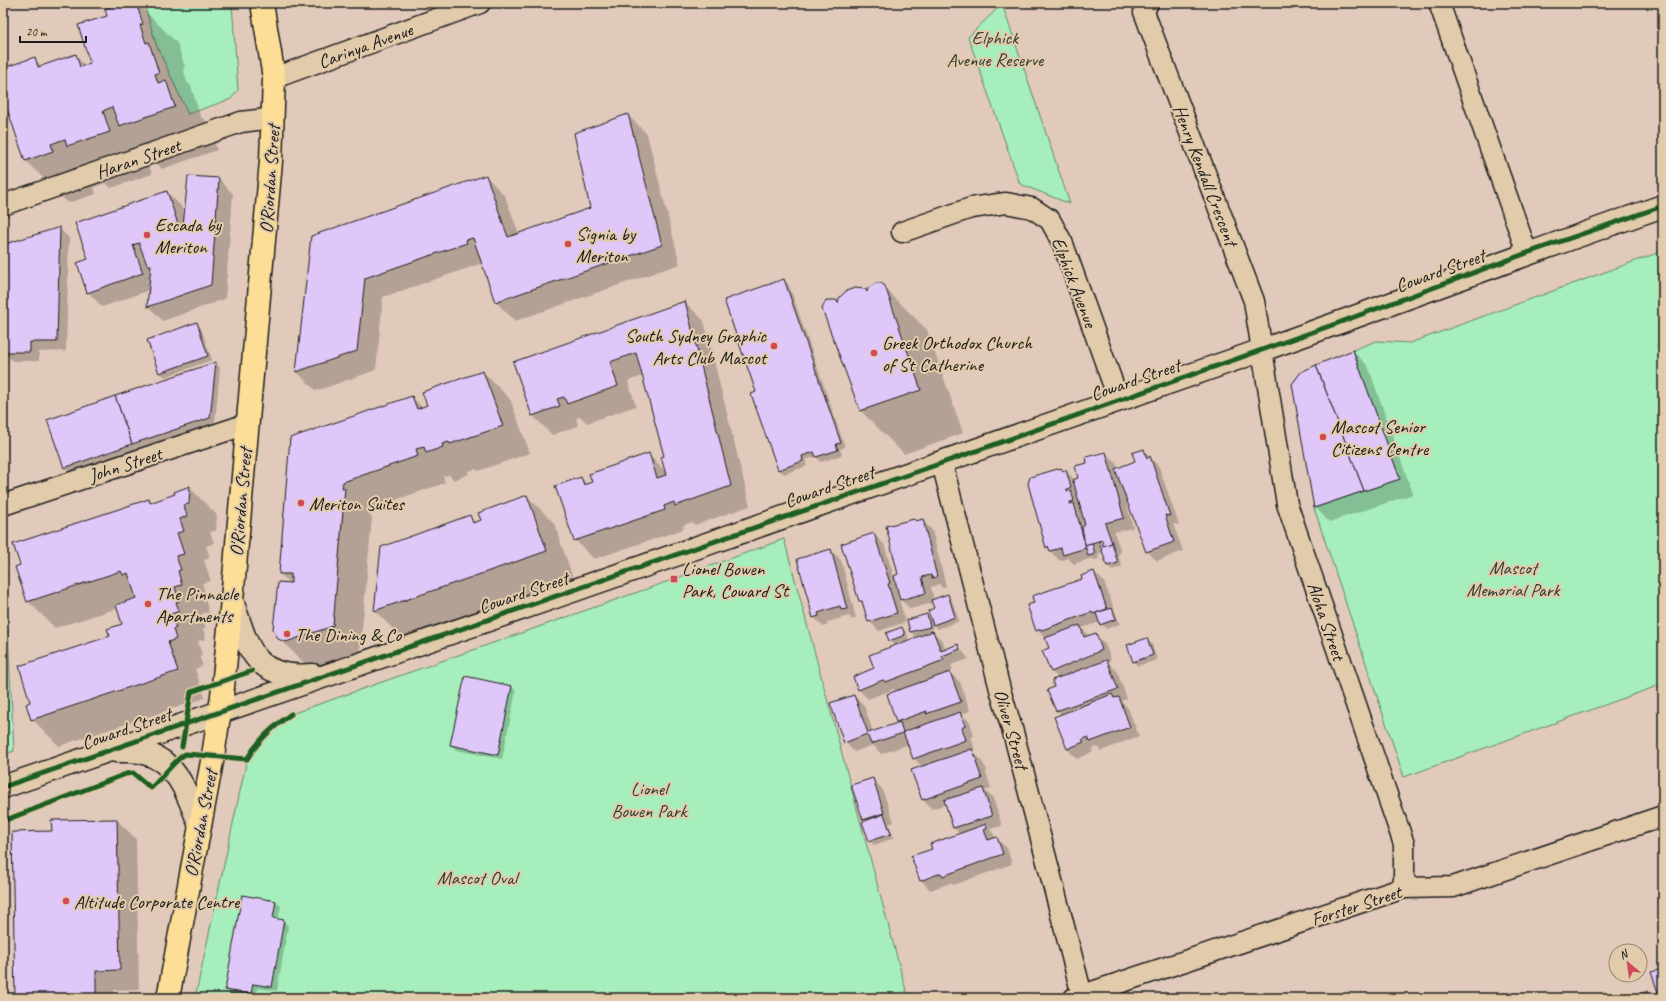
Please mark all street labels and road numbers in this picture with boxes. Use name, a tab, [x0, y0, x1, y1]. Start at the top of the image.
street label: Carinya Avenue	[315, 17, 418, 74]
street label: Henry Kendall Crescent	[1167, 101, 1244, 252]
street label: O'Riordan Street	[254, 121, 286, 234]
street label: Haran Street	[93, 133, 185, 185]
street label: Elphick Avenue	[1046, 234, 1103, 333]
street label: Coward Street	[1392, 243, 1491, 298]
street label: Coward Street	[1087, 353, 1186, 406]
street label: John Street	[85, 441, 166, 488]
street label: O'Riordan Street	[224, 444, 258, 557]
street label: Coward Street	[781, 460, 880, 513]
street label: Coward Street	[475, 566, 574, 619]
street label: Aloha Street	[1301, 579, 1351, 665]
street label: Oliver Street	[988, 687, 1035, 775]
street label: Coward Street	[78, 702, 177, 755]
street label: O'Riordan Street	[179, 765, 224, 879]
street label: Forster Street	[1308, 880, 1406, 932]

